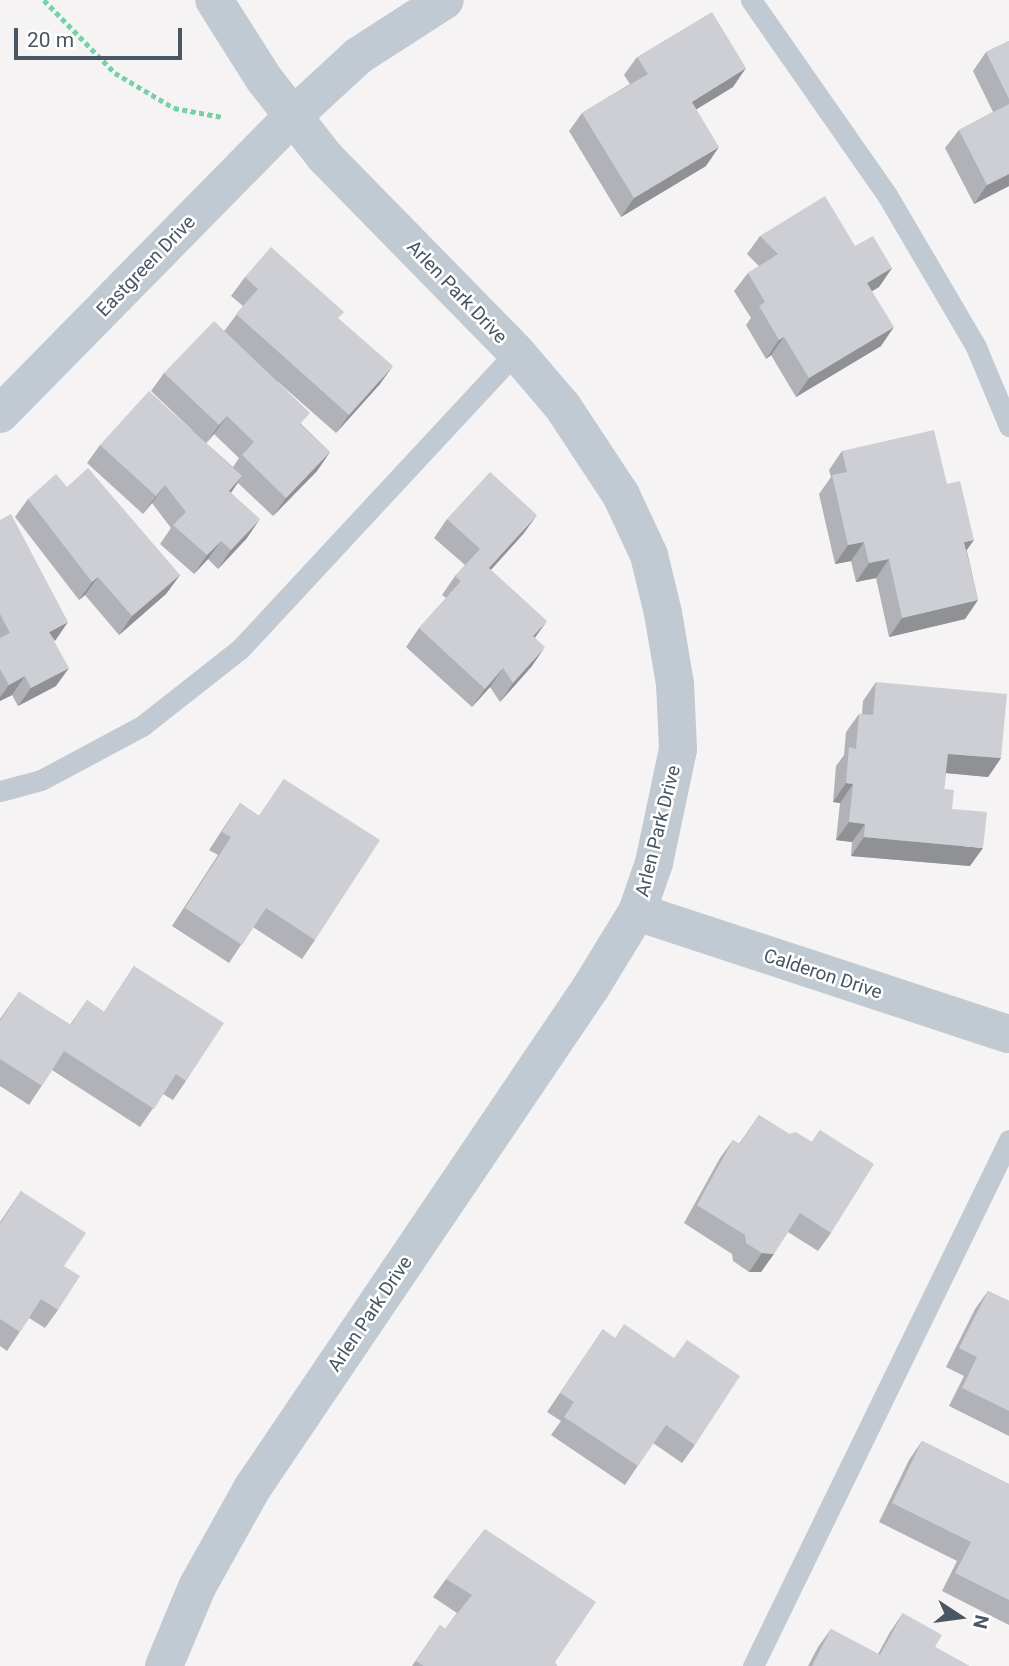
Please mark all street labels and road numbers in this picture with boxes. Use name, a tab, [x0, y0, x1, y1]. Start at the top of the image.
street label: Eastgreen Drive	[92, 211, 200, 321]
street label: Arlen Park Drive	[402, 236, 512, 348]
street label: Arlen Park Drive	[631, 763, 685, 899]
street label: Calderon Drive	[761, 944, 885, 1004]
street label: Arlen Park Drive	[323, 1252, 417, 1376]

